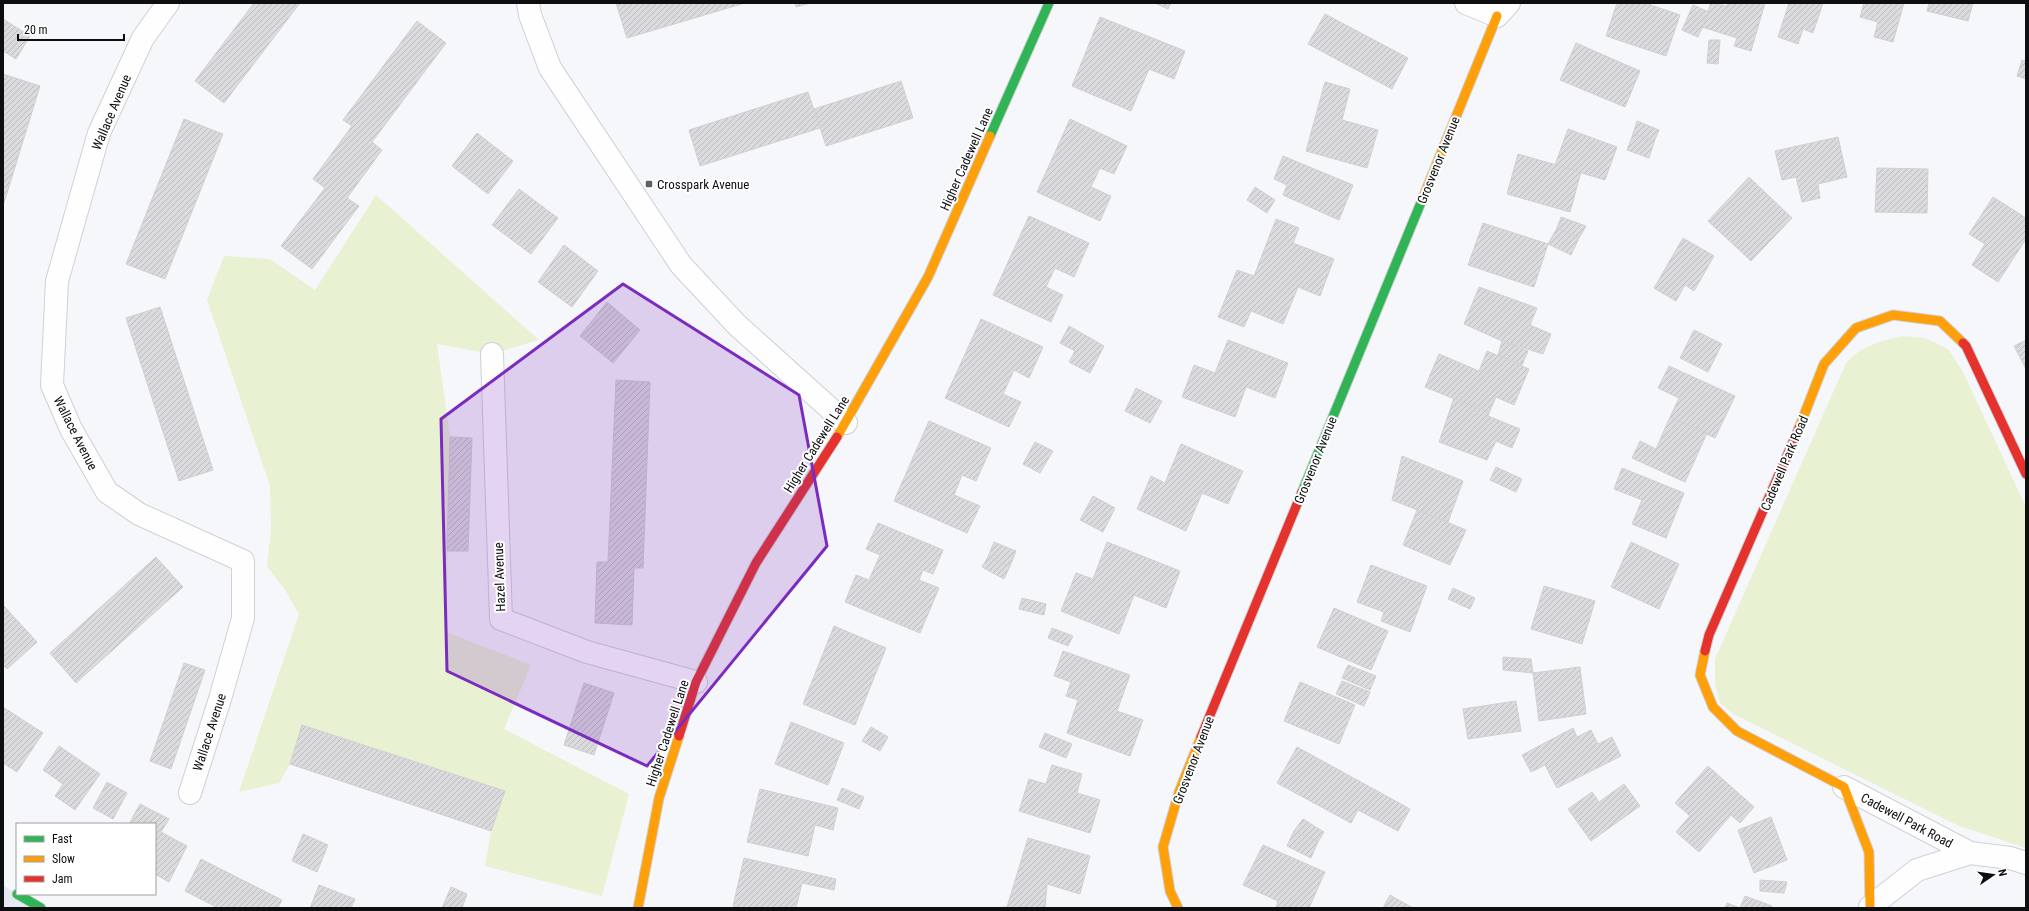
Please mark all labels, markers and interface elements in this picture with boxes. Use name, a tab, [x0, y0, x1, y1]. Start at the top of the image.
scale bar	[18, 16, 124, 42]
text: 20 m	[24, 23, 48, 37]
street label: Wallace Avenue	[89, 72, 134, 152]
street label: Higher Cadewell Lane	[937, 105, 996, 213]
street label: Grosvenor Avenue	[1414, 114, 1463, 206]
place label: Crosspark Avenue	[657, 177, 749, 192]
marker: Crosspark Avenue	[644, 179, 654, 189]
street label: Higher Cadewell Lane	[781, 393, 852, 495]
street label: Wallace Avenue	[51, 394, 101, 473]
street label: Cadewell Park Road	[1758, 413, 1811, 513]
street label: Grosvenor Avenue	[1291, 414, 1340, 506]
street label: Hazel Avenue	[491, 542, 508, 612]
street label: Higher Cadewell Lane	[643, 678, 692, 788]
street label: Wallace Avenue	[190, 691, 229, 773]
street label: Grosvenor Avenue	[1170, 714, 1217, 806]
street label: Cadewell Park Road	[1858, 790, 1955, 851]
legend	[16, 823, 156, 895]
text: Fast	[52, 832, 73, 846]
text: Slow	[52, 852, 75, 866]
north arrow	[1973, 855, 2013, 895]
text: N	[1995, 868, 2009, 878]
text: Jam	[52, 872, 73, 886]

